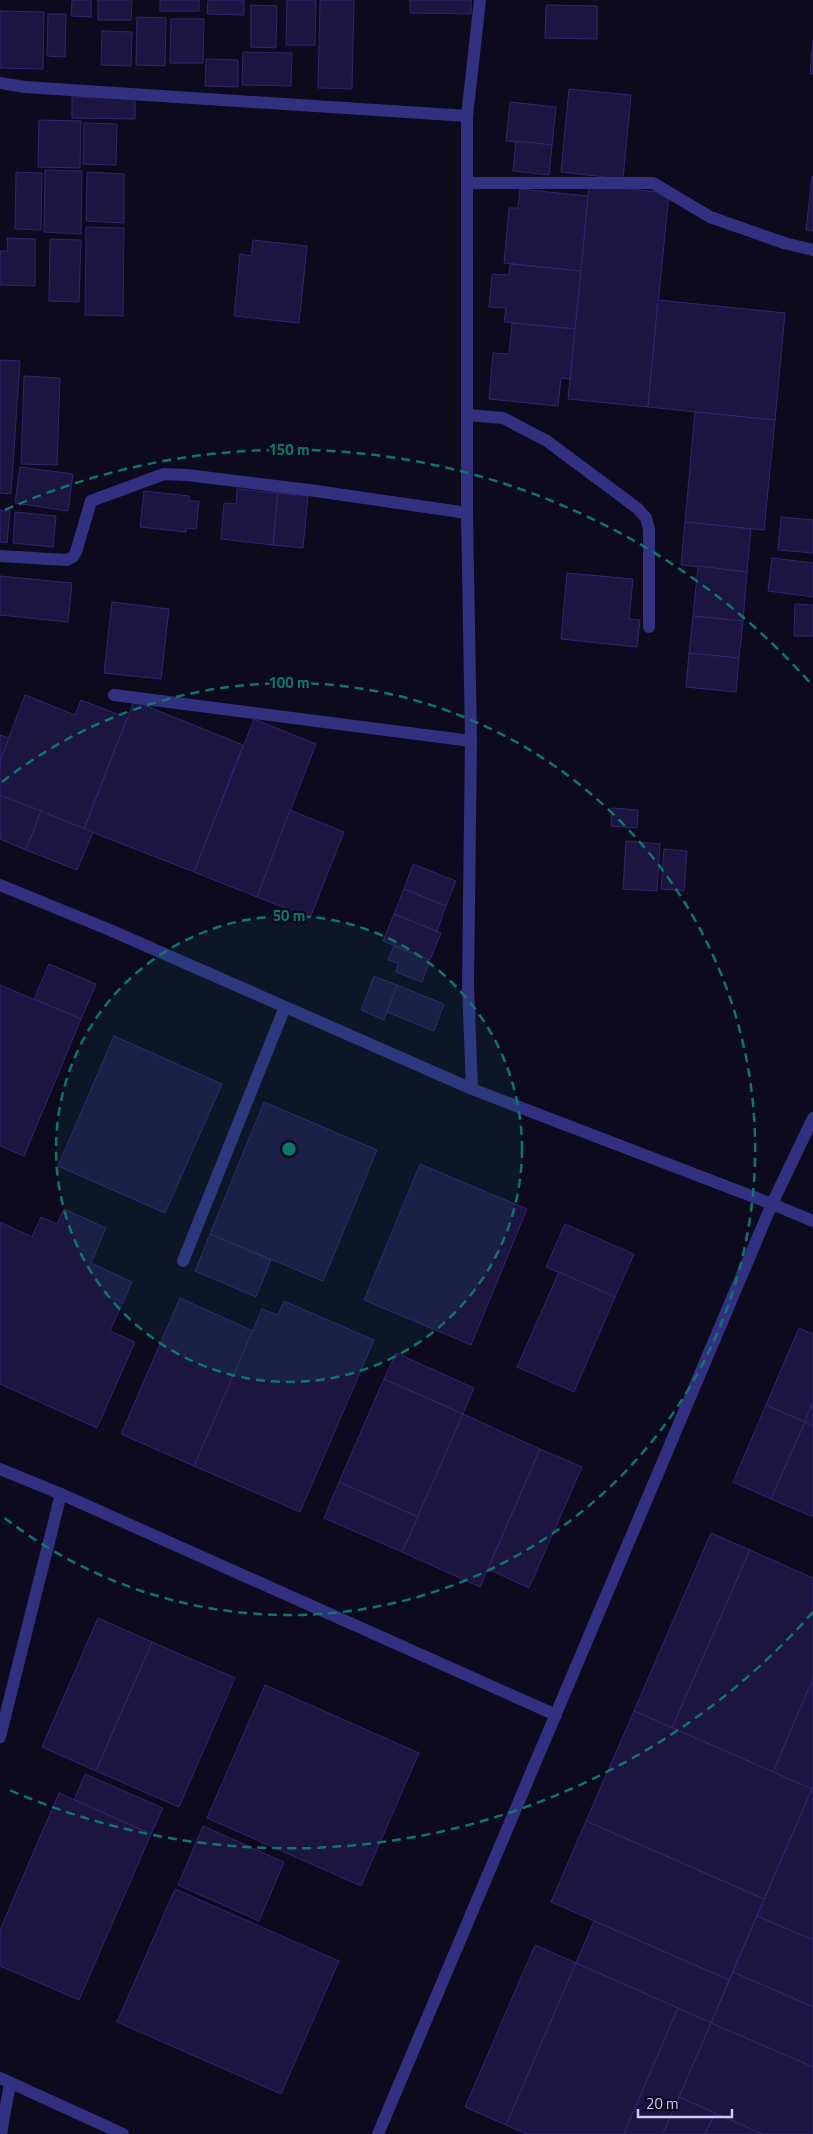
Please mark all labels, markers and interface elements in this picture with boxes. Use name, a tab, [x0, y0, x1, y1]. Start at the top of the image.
text: 150 m	[268, 438, 310, 461]
text: 100 m	[268, 671, 310, 694]
text: 50 m	[273, 904, 305, 927]
centre of rings	[280, 1140, 298, 1158]
scale bar	[638, 2086, 732, 2118]
text: 20 m	[646, 2092, 679, 2115]

